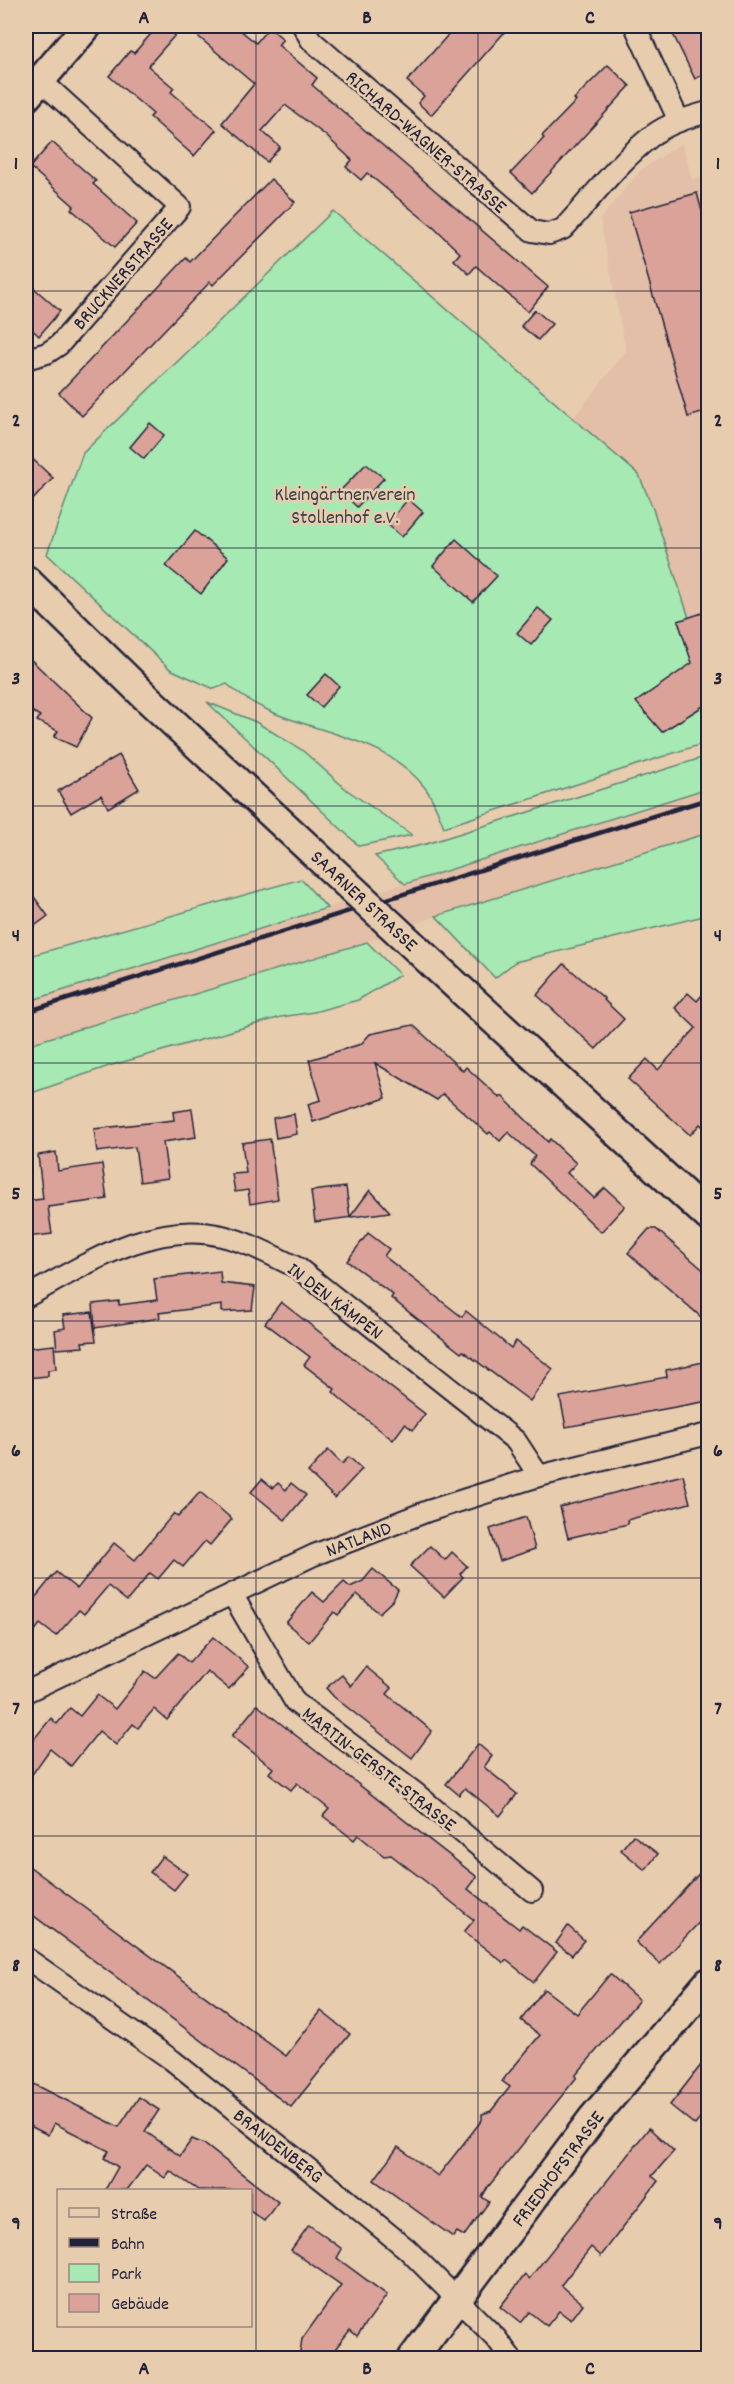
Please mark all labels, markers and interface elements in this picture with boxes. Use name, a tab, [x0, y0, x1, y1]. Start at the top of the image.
text: A	[139, 5, 150, 33]
text: B	[362, 5, 372, 33]
text: C	[585, 5, 595, 33]
street label: RICHARD-WAGNER-STRASSE	[338, 65, 512, 221]
text: 1	[14, 151, 18, 179]
text: 1	[716, 151, 720, 179]
street label: BRUCKNERSTRASSE	[67, 213, 181, 337]
text: 2	[12, 408, 20, 436]
text: 2	[714, 408, 722, 436]
park label: Kleingärtnerverein Stollenhof e.V.	[275, 482, 415, 533]
text: 3	[12, 666, 20, 694]
text: 3	[714, 666, 722, 694]
street label: SAARNER STRASSE	[303, 845, 423, 959]
text: 4	[12, 923, 20, 951]
text: 4	[714, 923, 722, 951]
text: 5	[11, 1181, 21, 1209]
text: 5	[713, 1181, 723, 1209]
street label: IN DEN KÄMPEN	[280, 1257, 388, 1348]
text: 6	[11, 1438, 21, 1466]
text: 6	[713, 1438, 723, 1466]
street label: NATLAND	[322, 1516, 396, 1566]
text: 7	[12, 1696, 20, 1724]
text: 7	[714, 1696, 722, 1724]
street label: MARTIN-GERSTE-STRASSE	[295, 1701, 461, 1840]
text: 8	[12, 1953, 20, 1981]
text: 8	[714, 1953, 722, 1981]
street label: BRANDENBERG	[226, 2103, 328, 2192]
street label: FRIEDHOFSTRASSE	[506, 2106, 612, 2234]
legend	[57, 2189, 252, 2327]
text: Straße	[111, 2203, 157, 2228]
text: 9	[11, 2211, 21, 2239]
text: 9	[713, 2211, 723, 2239]
text: Bahn	[111, 2233, 145, 2258]
text: Park	[111, 2263, 142, 2288]
text: Gebäude	[111, 2293, 169, 2318]
text: A	[139, 2356, 150, 2384]
text: B	[362, 2356, 372, 2384]
text: C	[585, 2356, 595, 2384]

